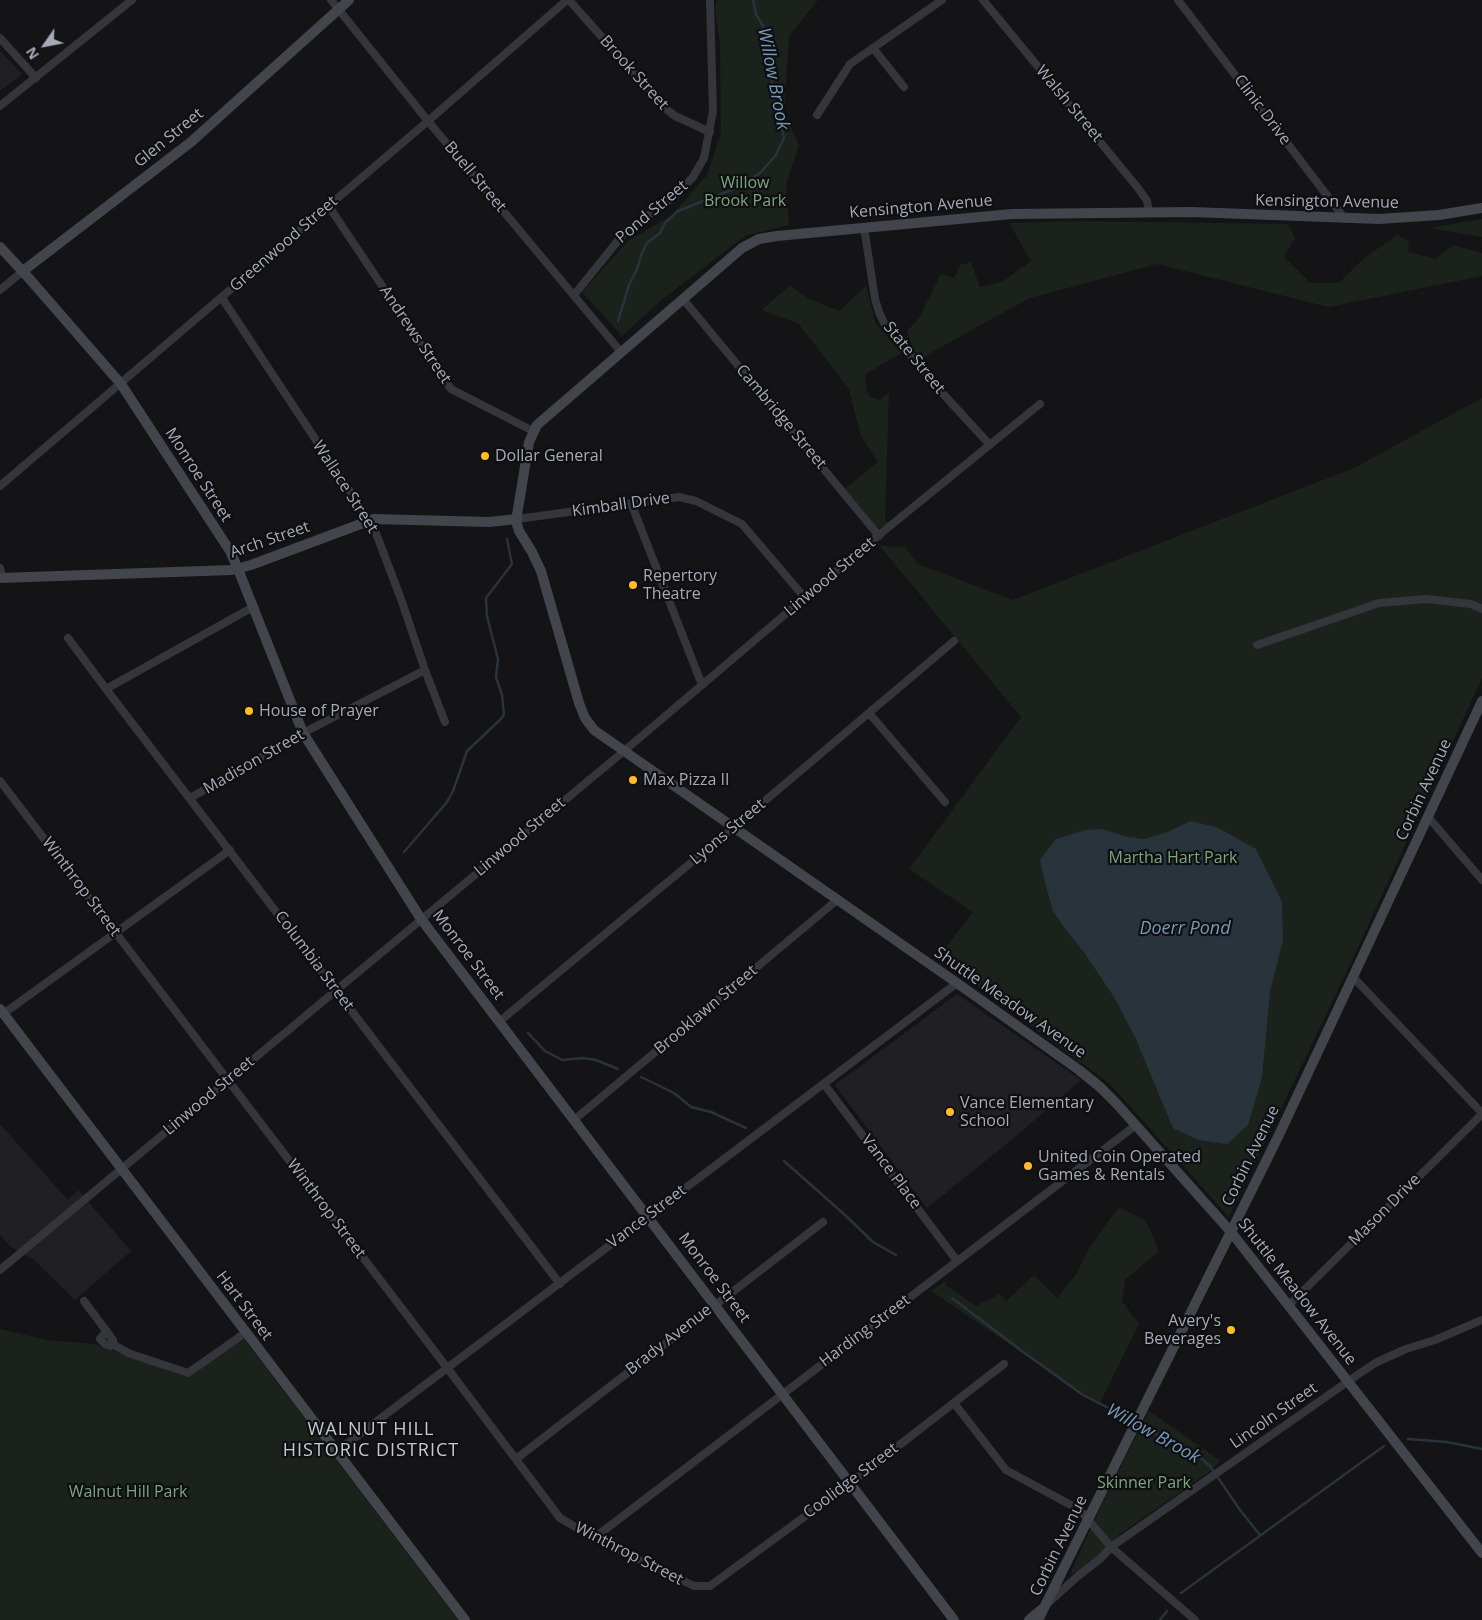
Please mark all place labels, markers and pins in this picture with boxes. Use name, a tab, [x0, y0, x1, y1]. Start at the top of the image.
place label: Dollar General	[495, 446, 603, 466]
marker: Dollar General	[479, 450, 491, 462]
place label: Repertory Theatre	[643, 566, 717, 604]
marker: Repertory Theatre	[627, 579, 639, 591]
place label: House of Prayer	[259, 701, 379, 721]
marker: House of Prayer	[243, 705, 255, 717]
place label: Max Pizza II	[643, 770, 729, 790]
marker: Max Pizza II	[627, 774, 639, 786]
place label: Vance Elementary School	[960, 1093, 1094, 1131]
marker: Vance Elementary School	[944, 1106, 956, 1118]
place label: United Coin Operated Games & Rentals	[1038, 1147, 1201, 1185]
marker: United Coin Operated Games & Rentals	[1022, 1160, 1034, 1172]
place label: Avery's Beverages	[1144, 1311, 1221, 1349]
marker: Avery's Beverages	[1225, 1324, 1237, 1336]

